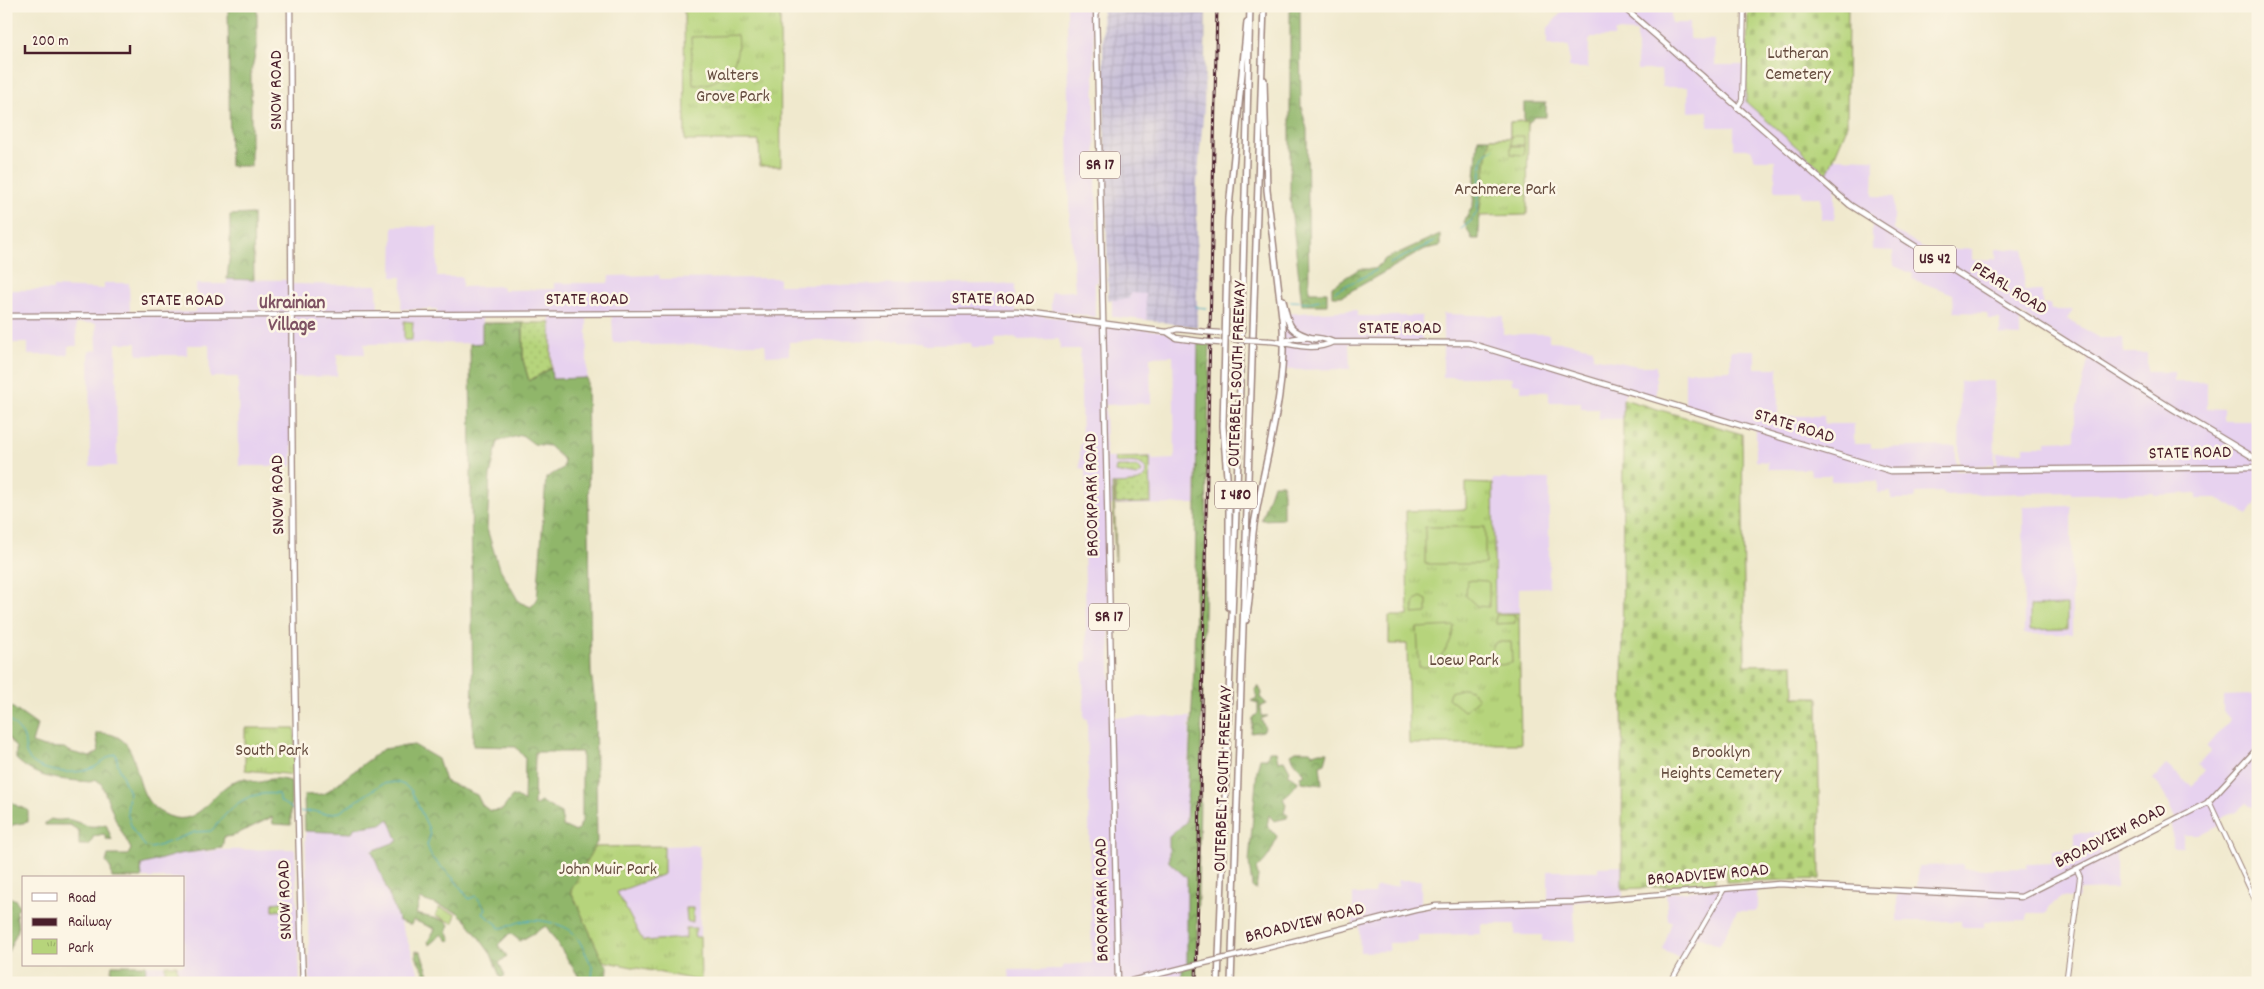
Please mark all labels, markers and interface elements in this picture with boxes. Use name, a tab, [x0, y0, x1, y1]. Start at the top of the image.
scale bar	[25, 22, 130, 54]
text: 200 m	[32, 31, 69, 53]
park label: Lutheran Cemetery	[1765, 42, 1832, 88]
street label: SNOW ROAD	[265, 50, 290, 130]
park label: Walters Grove Park	[696, 64, 770, 110]
road number: SR 17	[1080, 152, 1120, 178]
park label: Archmere Park	[1454, 178, 1556, 203]
road number: US 42	[1914, 245, 1956, 272]
street label: PEARL ROAD	[1966, 256, 2052, 322]
street label: OUTERBELT SOUTH FREEWAY	[1222, 279, 1254, 467]
street label: STATE ROAD	[951, 287, 1035, 313]
street label: STATE ROAD	[546, 288, 628, 313]
street label: STATE ROAD	[141, 289, 223, 314]
district label: Ukrainian Village	[259, 291, 325, 340]
street label: STATE ROAD	[1359, 317, 1441, 342]
street label: STATE ROAD	[1751, 403, 1837, 451]
street label: BROOKPARK ROAD	[1079, 433, 1107, 557]
street label: STATE ROAD	[2148, 441, 2232, 467]
street label: SNOW ROAD	[266, 455, 292, 535]
road number: I 480	[1215, 482, 1257, 508]
road number: SR 17	[1089, 604, 1129, 630]
park label: Loew Park	[1429, 649, 1499, 674]
street label: OUTERBELT SOUTH FREEWAY	[1208, 684, 1240, 872]
park label: South Park	[235, 739, 309, 764]
park label: Brooklyn Heights Cemetery	[1661, 741, 1782, 787]
street label: BROADVIEW ROAD	[2051, 798, 2171, 876]
street label: BROOKPARK ROAD	[1089, 838, 1117, 962]
park label: John Muir Park	[559, 858, 657, 883]
street label: BROADVIEW ROAD	[1646, 858, 1770, 894]
street label: SNOW ROAD	[272, 860, 300, 940]
legend	[22, 876, 185, 966]
text: Road	[68, 888, 96, 910]
street label: BROADVIEW ROAD	[1243, 897, 1367, 951]
text: Railway	[68, 912, 112, 934]
text: Park	[68, 938, 94, 960]

